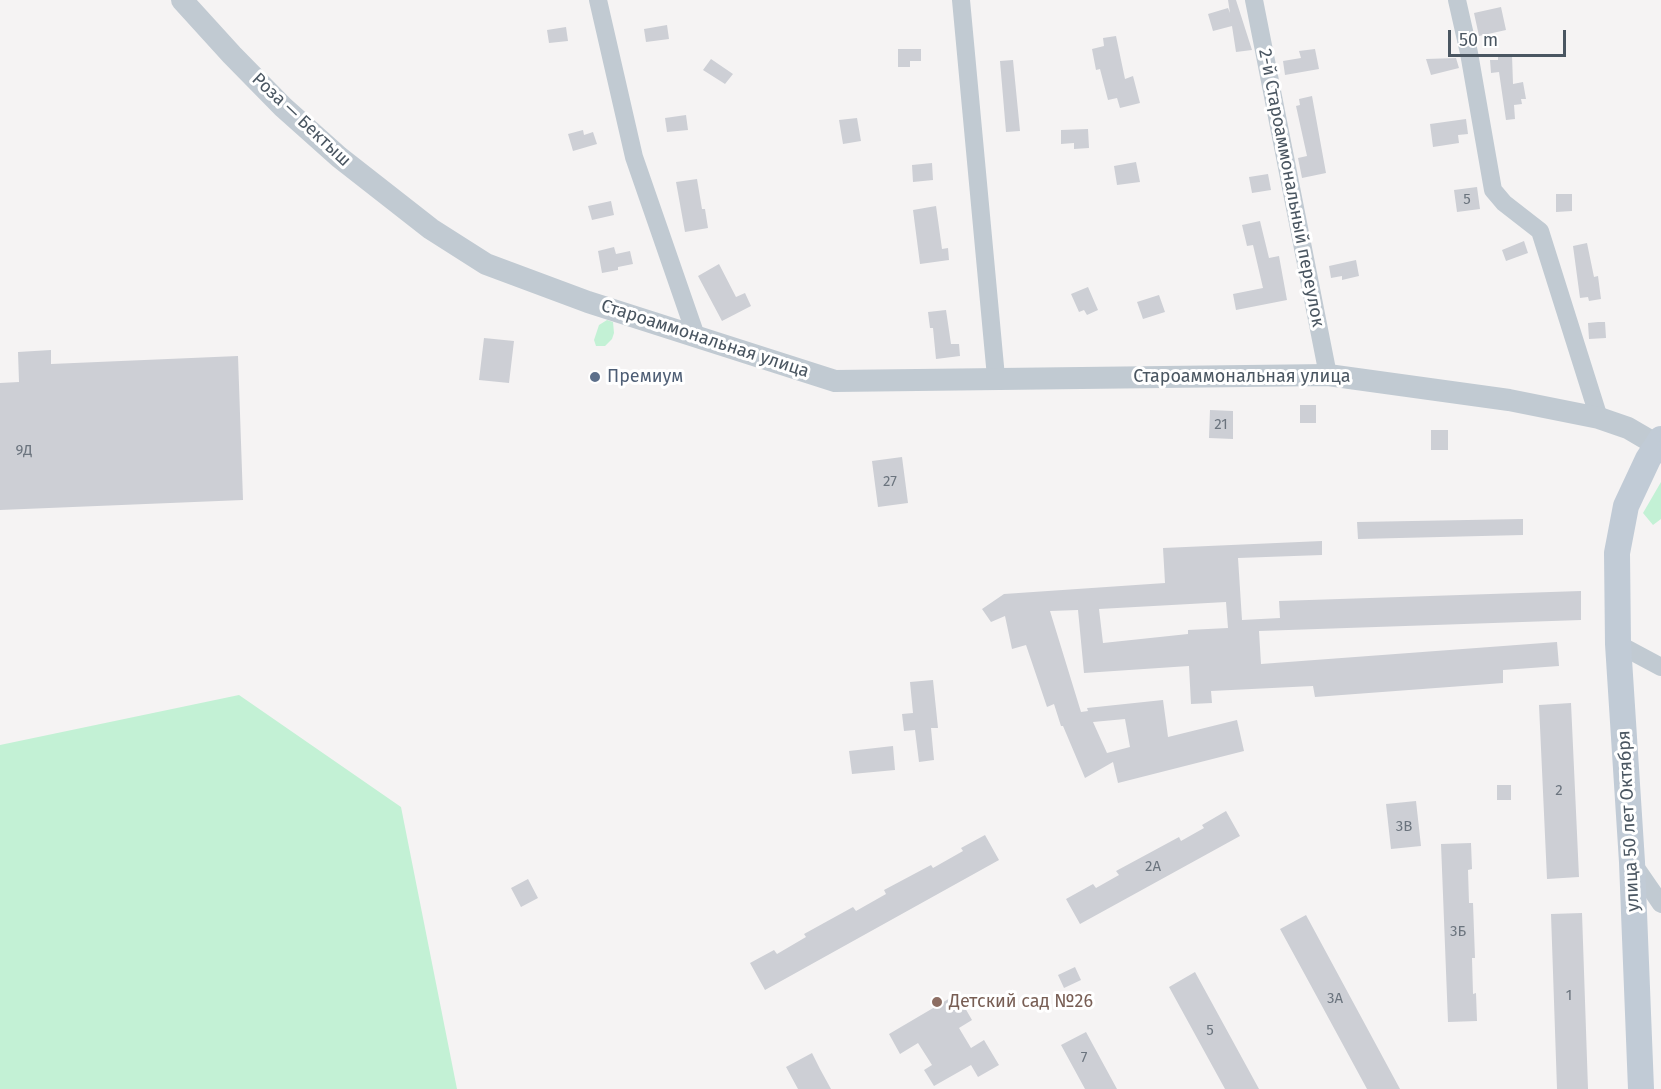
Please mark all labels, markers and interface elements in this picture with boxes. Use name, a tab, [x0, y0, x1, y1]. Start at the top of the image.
scale bar	[1451, 18, 1570, 56]
text: 50 m	[1459, 29, 1498, 51]
street label: 2-й Староаммональный переулок	[1253, 47, 1329, 329]
street label: Роза — Бектыш	[247, 69, 355, 171]
house number: 5	[1463, 191, 1471, 209]
street label: Староаммональная улица	[598, 295, 812, 383]
place label: Премиум	[607, 366, 683, 388]
street label: Староаммональная улица	[1133, 366, 1351, 388]
marker: Премиум	[588, 370, 602, 384]
house number: 21	[1214, 416, 1228, 434]
house number: 9Д	[15, 442, 33, 460]
house number: 27	[883, 473, 897, 491]
street label: улица 50 лет Октября	[1613, 730, 1645, 912]
house number: 2	[1555, 782, 1563, 800]
house number: 3В	[1396, 818, 1412, 836]
house number: 2А	[1145, 858, 1161, 876]
house number: 3Б	[1450, 923, 1466, 941]
house number: 1	[1566, 987, 1572, 1005]
house number: 3А	[1327, 990, 1343, 1008]
place label: Детский сад №26	[949, 991, 1093, 1013]
marker: Детский сад №26	[930, 995, 944, 1009]
house number: 5	[1206, 1022, 1214, 1040]
house number: 7	[1081, 1049, 1087, 1067]

